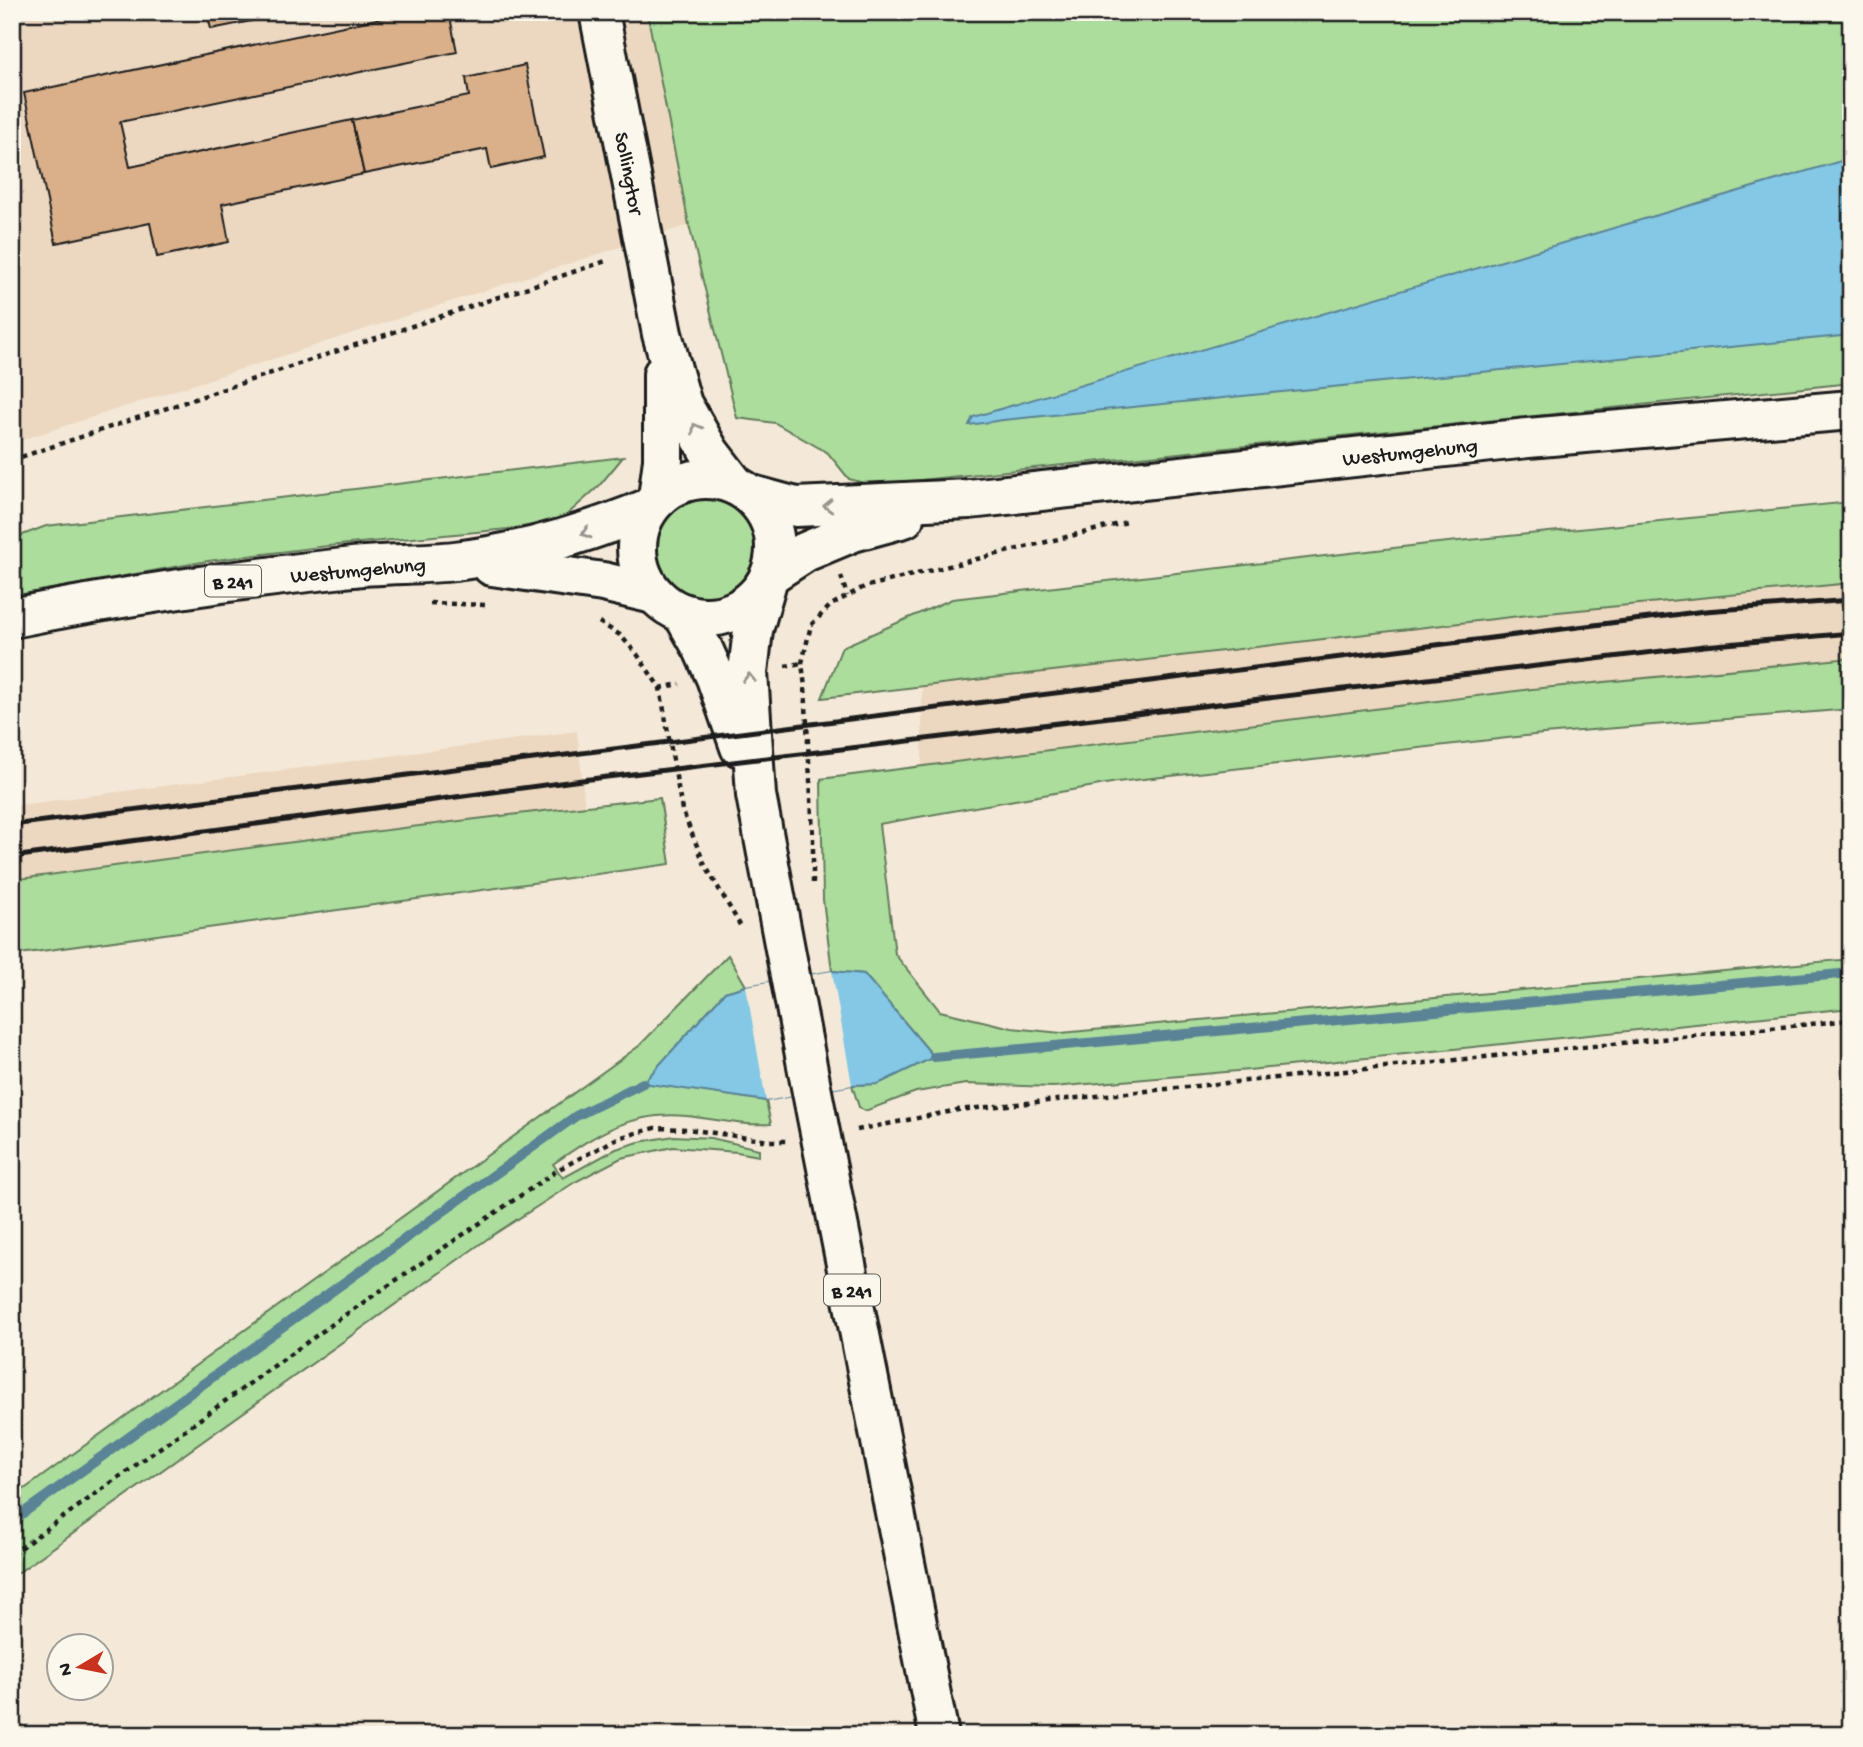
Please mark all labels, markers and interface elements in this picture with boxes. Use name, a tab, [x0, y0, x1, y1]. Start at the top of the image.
street label: Sollingtor	[606, 130, 647, 218]
one-way arrow	[691, 422, 704, 435]
street label: Westumgehung	[1342, 435, 1479, 474]
one-way arrow	[822, 498, 832, 514]
one-way arrow	[580, 524, 592, 539]
street label: Westumgehung	[290, 554, 427, 591]
road number: B 241	[205, 566, 261, 596]
one-way arrow	[741, 672, 757, 682]
road number: B 241	[824, 1274, 880, 1306]
north arrow	[46, 1632, 116, 1702]
text: N	[54, 1661, 79, 1677]

